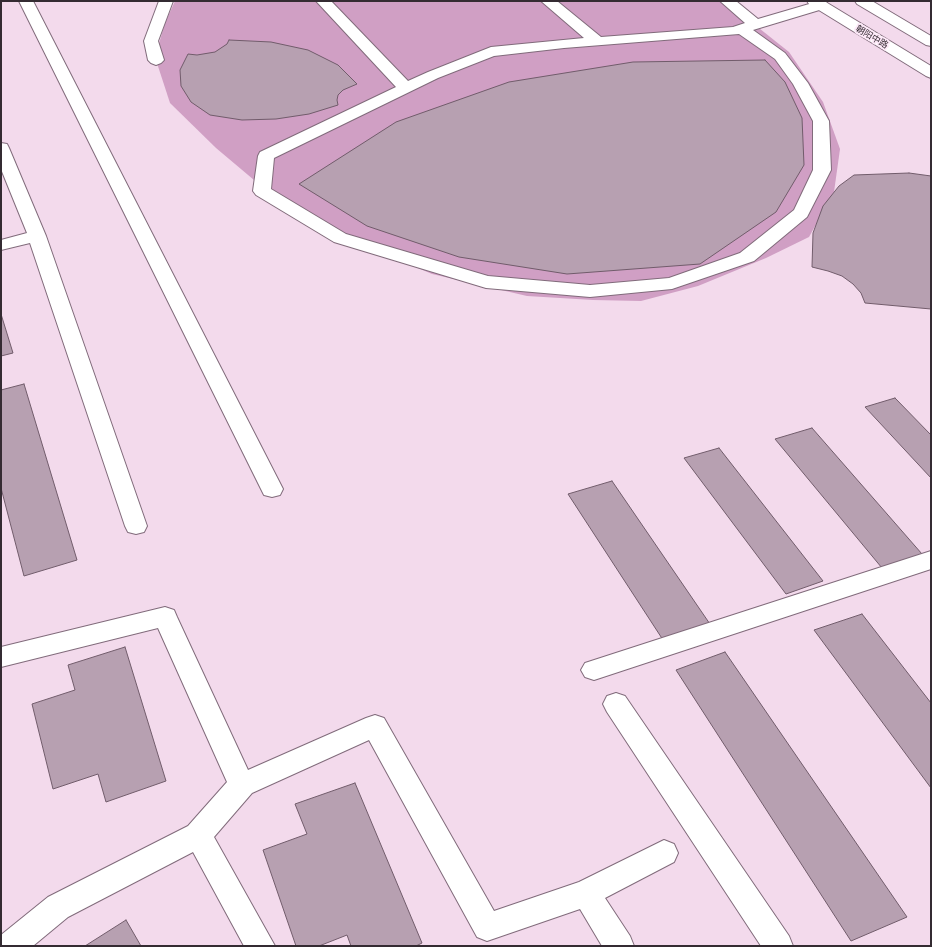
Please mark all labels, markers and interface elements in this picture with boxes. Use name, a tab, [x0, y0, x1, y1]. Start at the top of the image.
street label: 朝阳中路	[854, 23, 890, 51]

